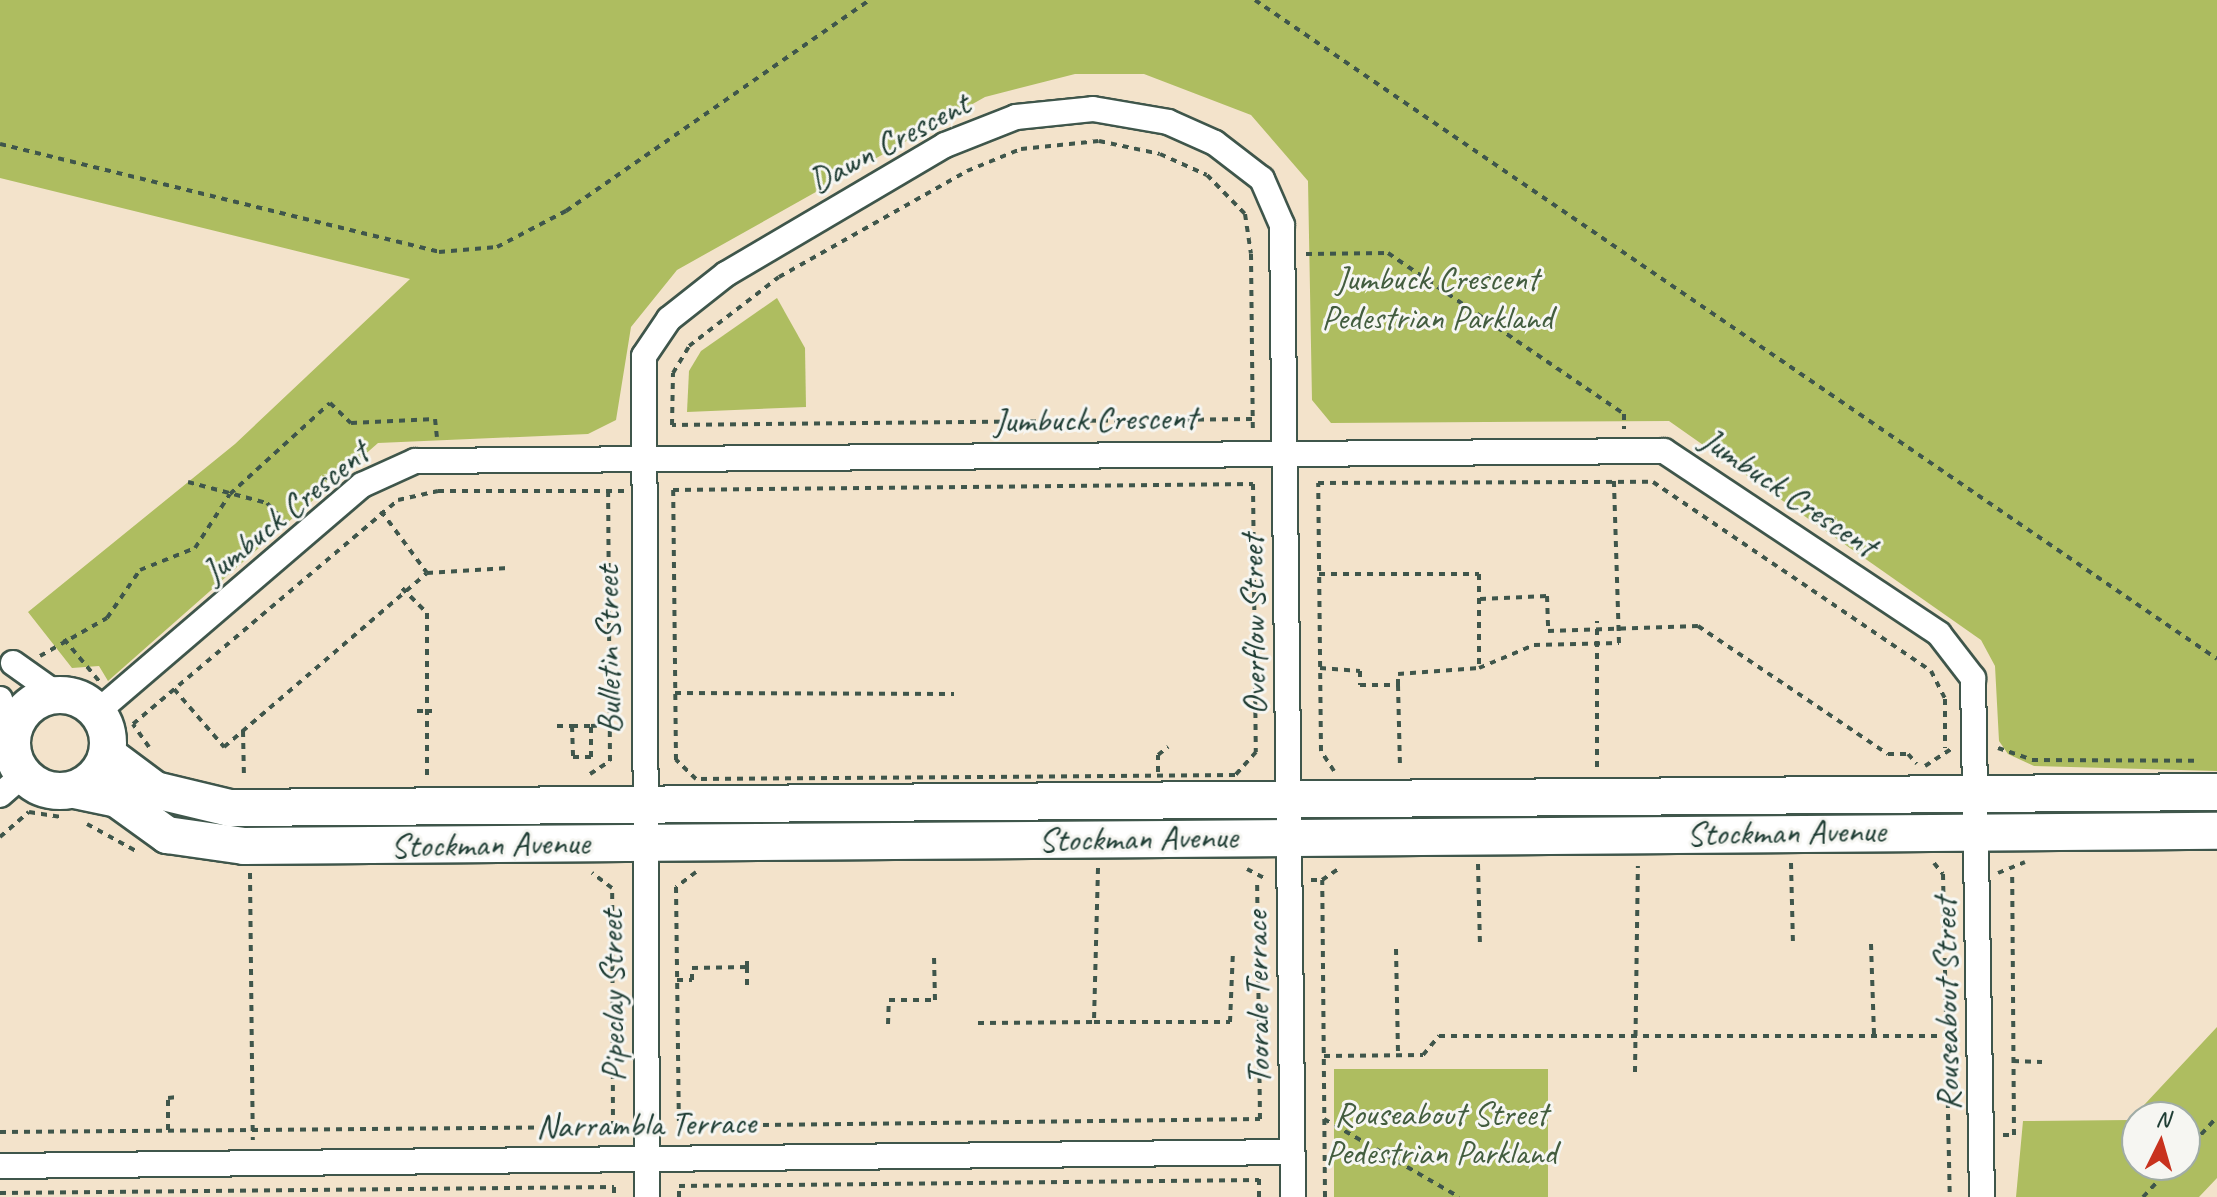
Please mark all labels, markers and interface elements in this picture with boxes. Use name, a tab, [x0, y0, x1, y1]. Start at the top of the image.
street label: Dawn Crescent	[802, 83, 976, 201]
park label: Jumbuck Crescent Pedestrian Parkland	[1321, 258, 1553, 338]
street label: Jumbuck Crescent	[993, 397, 1197, 441]
street label: Jumbuck Crescent	[1693, 418, 1885, 566]
street label: Jumbuck Crescent	[193, 432, 377, 592]
street label: Overflow Street	[1231, 535, 1275, 715]
street label: Bulletin Street	[586, 565, 630, 735]
street label: Stockman Avenue	[1686, 810, 1886, 854]
street label: Stockman Avenue	[1038, 816, 1238, 860]
street label: Stockman Avenue	[390, 822, 590, 866]
street label: Rouseabout Street	[1924, 897, 1968, 1111]
street label: Pipeclay Street	[590, 910, 634, 1082]
street label: Toorale Terrace	[1235, 911, 1279, 1085]
park label: Rouseabout Street Pedestrian Parkland	[1325, 1093, 1557, 1172]
north arrow	[2121, 1101, 2201, 1181]
street label: Narrambla Terrace	[535, 1102, 757, 1146]
text: N	[2155, 1105, 2171, 1134]

